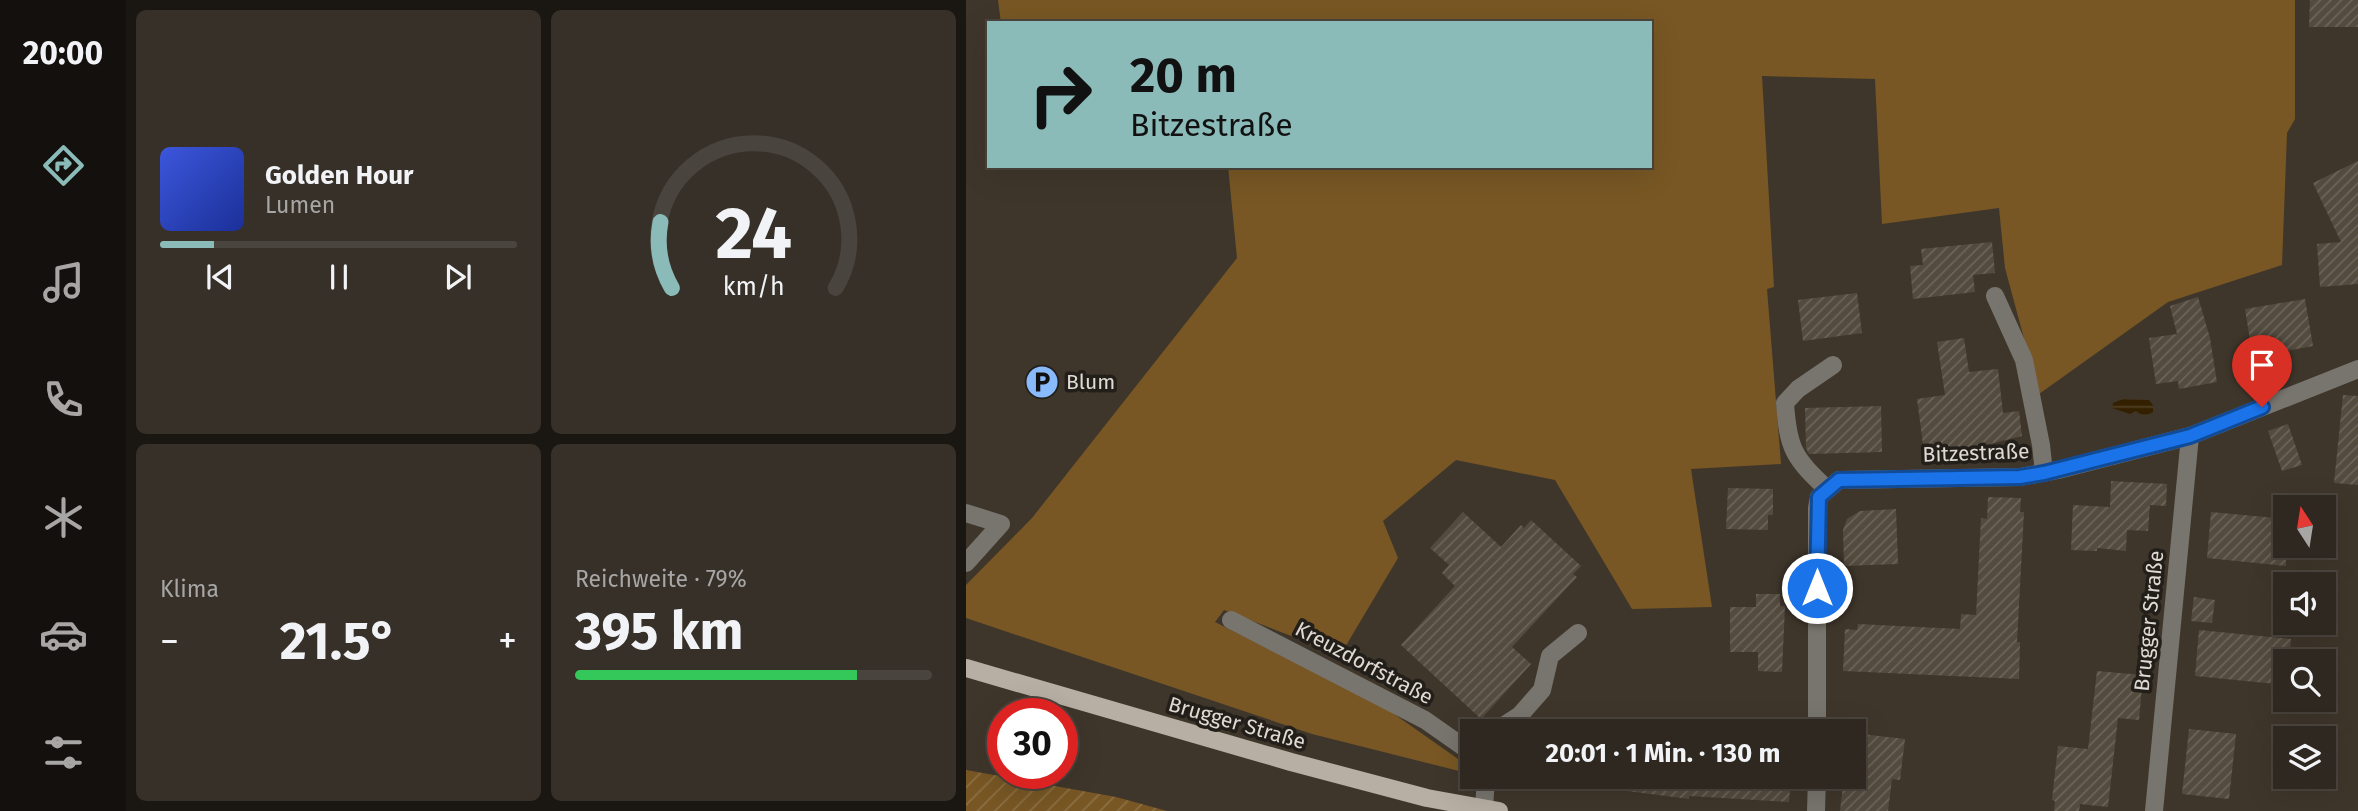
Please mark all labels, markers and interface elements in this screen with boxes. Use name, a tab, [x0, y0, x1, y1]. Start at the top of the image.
text: 20:00	[23, 34, 103, 72]
text: 20 m	[1130, 46, 1237, 105]
icon: right	[1015, 49, 1106, 140]
text: Bitzestraße	[1130, 106, 1293, 144]
icon: directions	[39, 141, 88, 190]
text: Golden Hour	[265, 160, 413, 191]
text: 24	[715, 190, 792, 277]
text: Lumen	[265, 191, 335, 219]
icon: music	[39, 258, 88, 307]
icon: previous	[201, 258, 239, 296]
icon: pause	[320, 258, 358, 296]
icon: next	[439, 258, 477, 296]
text: km/h	[723, 272, 784, 302]
pin	[2232, 335, 2292, 407]
icon: arrive	[2243, 346, 2281, 384]
parking icon: Blum	[1023, 363, 1061, 401]
place label: Blum	[1066, 369, 1115, 395]
icon: phone	[39, 375, 88, 424]
street label: Bitzestraße	[1922, 438, 2030, 468]
icon: climate	[39, 493, 88, 542]
north arrow	[2273, 495, 2336, 558]
map controls	[2273, 495, 2336, 789]
street label: Brugger Straße	[2129, 549, 2169, 693]
position arrow	[1780, 551, 1854, 625]
text: Reichweite · 79%	[575, 565, 747, 593]
button: sound	[2273, 572, 2336, 635]
text: Klima	[160, 575, 219, 603]
text: 395 km	[575, 600, 743, 663]
icon: car	[39, 610, 88, 659]
text: 21.5°	[280, 610, 397, 673]
street label: Kreuzdorfstraße	[1291, 616, 1437, 710]
text: −	[160, 618, 179, 664]
text: +	[498, 618, 517, 664]
button: search	[2273, 649, 2336, 712]
street label: Brugger Straße	[1165, 691, 1309, 755]
speed limit sign: 30	[987, 698, 1078, 789]
button: layers	[2273, 726, 2336, 789]
icon: filters	[39, 728, 88, 777]
text: 20:01 · 1 Min. · 130 m	[1546, 738, 1780, 769]

